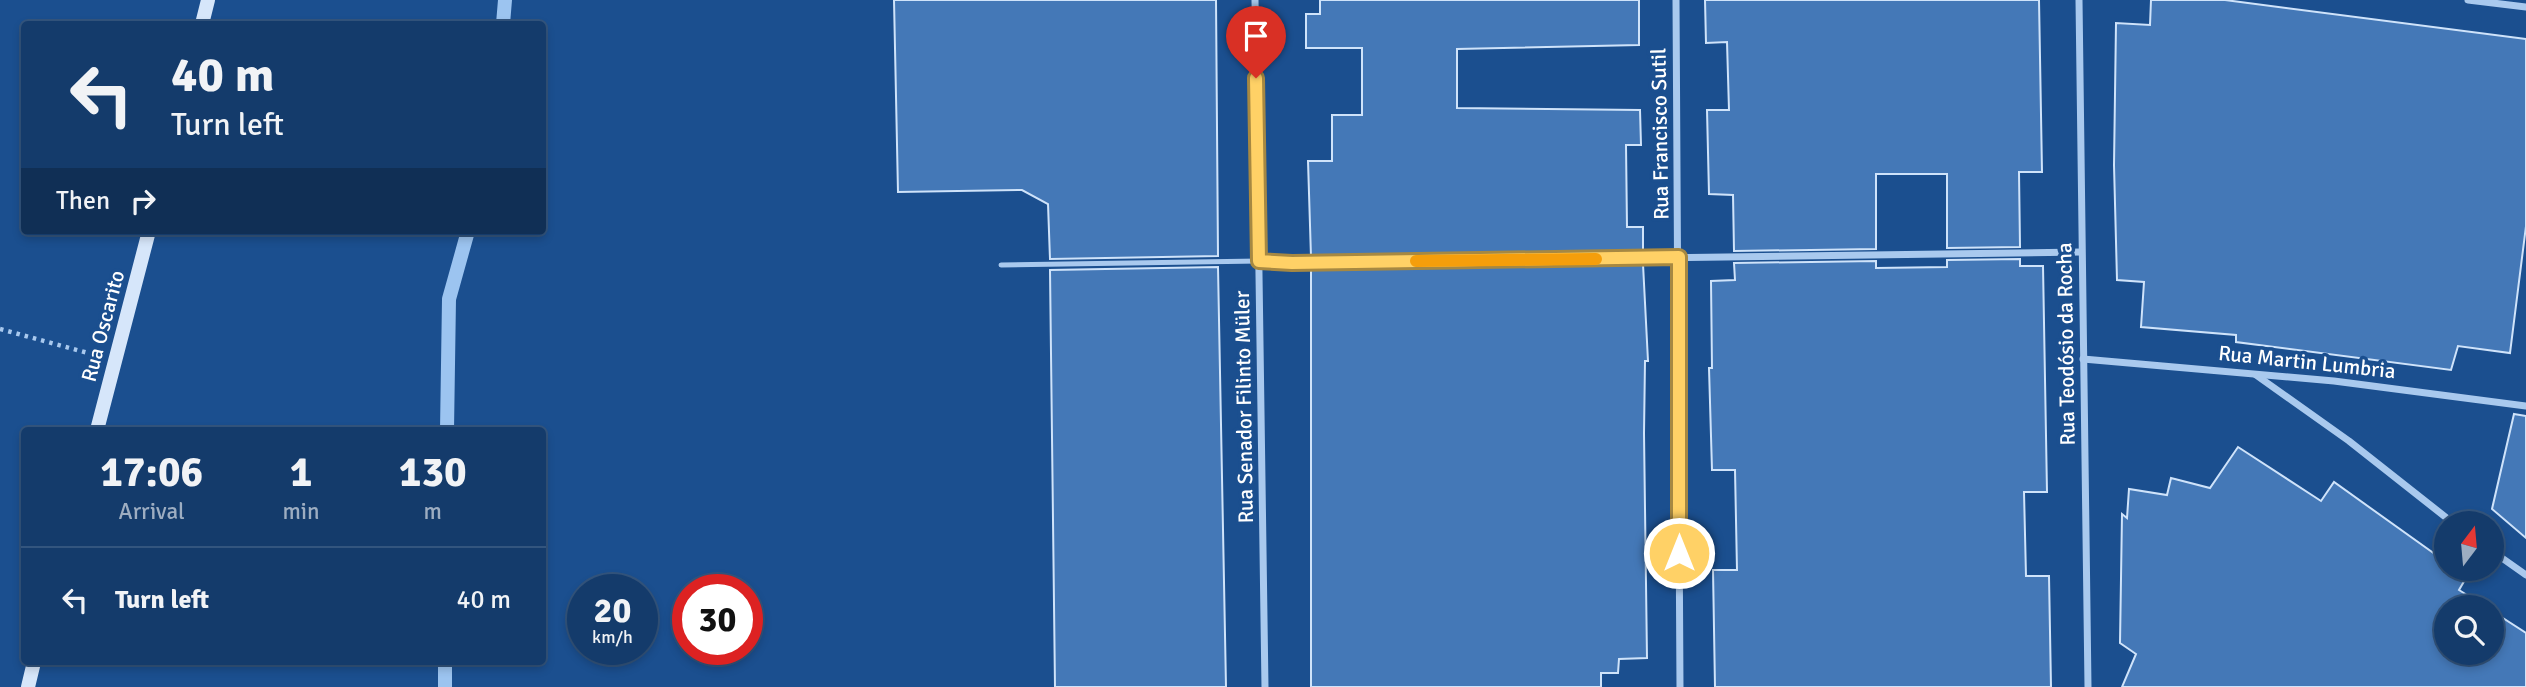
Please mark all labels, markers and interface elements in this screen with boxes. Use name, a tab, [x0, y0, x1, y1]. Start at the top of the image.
pin	[1226, 6, 1286, 78]
icon: arrive	[1237, 17, 1275, 55]
text: 40 m	[171, 45, 274, 105]
street label: Rua Francisco Sutil	[1646, 48, 1674, 220]
icon: left	[56, 49, 147, 140]
text: Turn left	[171, 105, 284, 144]
icon: right	[124, 182, 162, 220]
text: Then	[56, 185, 110, 217]
street label: Rua Teodósio da Rocha	[2051, 242, 2081, 446]
street label: Rua Oscarito	[76, 267, 130, 385]
street label: Rua Senador Filinto Müler	[1229, 290, 1259, 524]
street label: Rua Martin Lumbria	[2217, 340, 2397, 384]
text: 17:06	[100, 447, 203, 498]
text: 1	[290, 447, 312, 498]
text: 130	[399, 447, 467, 498]
text: Arrival	[119, 497, 185, 526]
text: min	[282, 497, 320, 526]
text: m	[424, 497, 442, 526]
north arrow	[2434, 511, 2504, 581]
map controls	[2434, 511, 2504, 665]
position arrow	[1642, 516, 1716, 590]
speed limit sign: 30	[672, 574, 763, 665]
icon: left	[56, 581, 94, 619]
text: Turn left	[115, 584, 209, 616]
text: 40 m	[456, 584, 511, 616]
text: 20	[594, 589, 631, 632]
button: search	[2434, 595, 2504, 665]
text: km/h	[592, 626, 633, 648]

